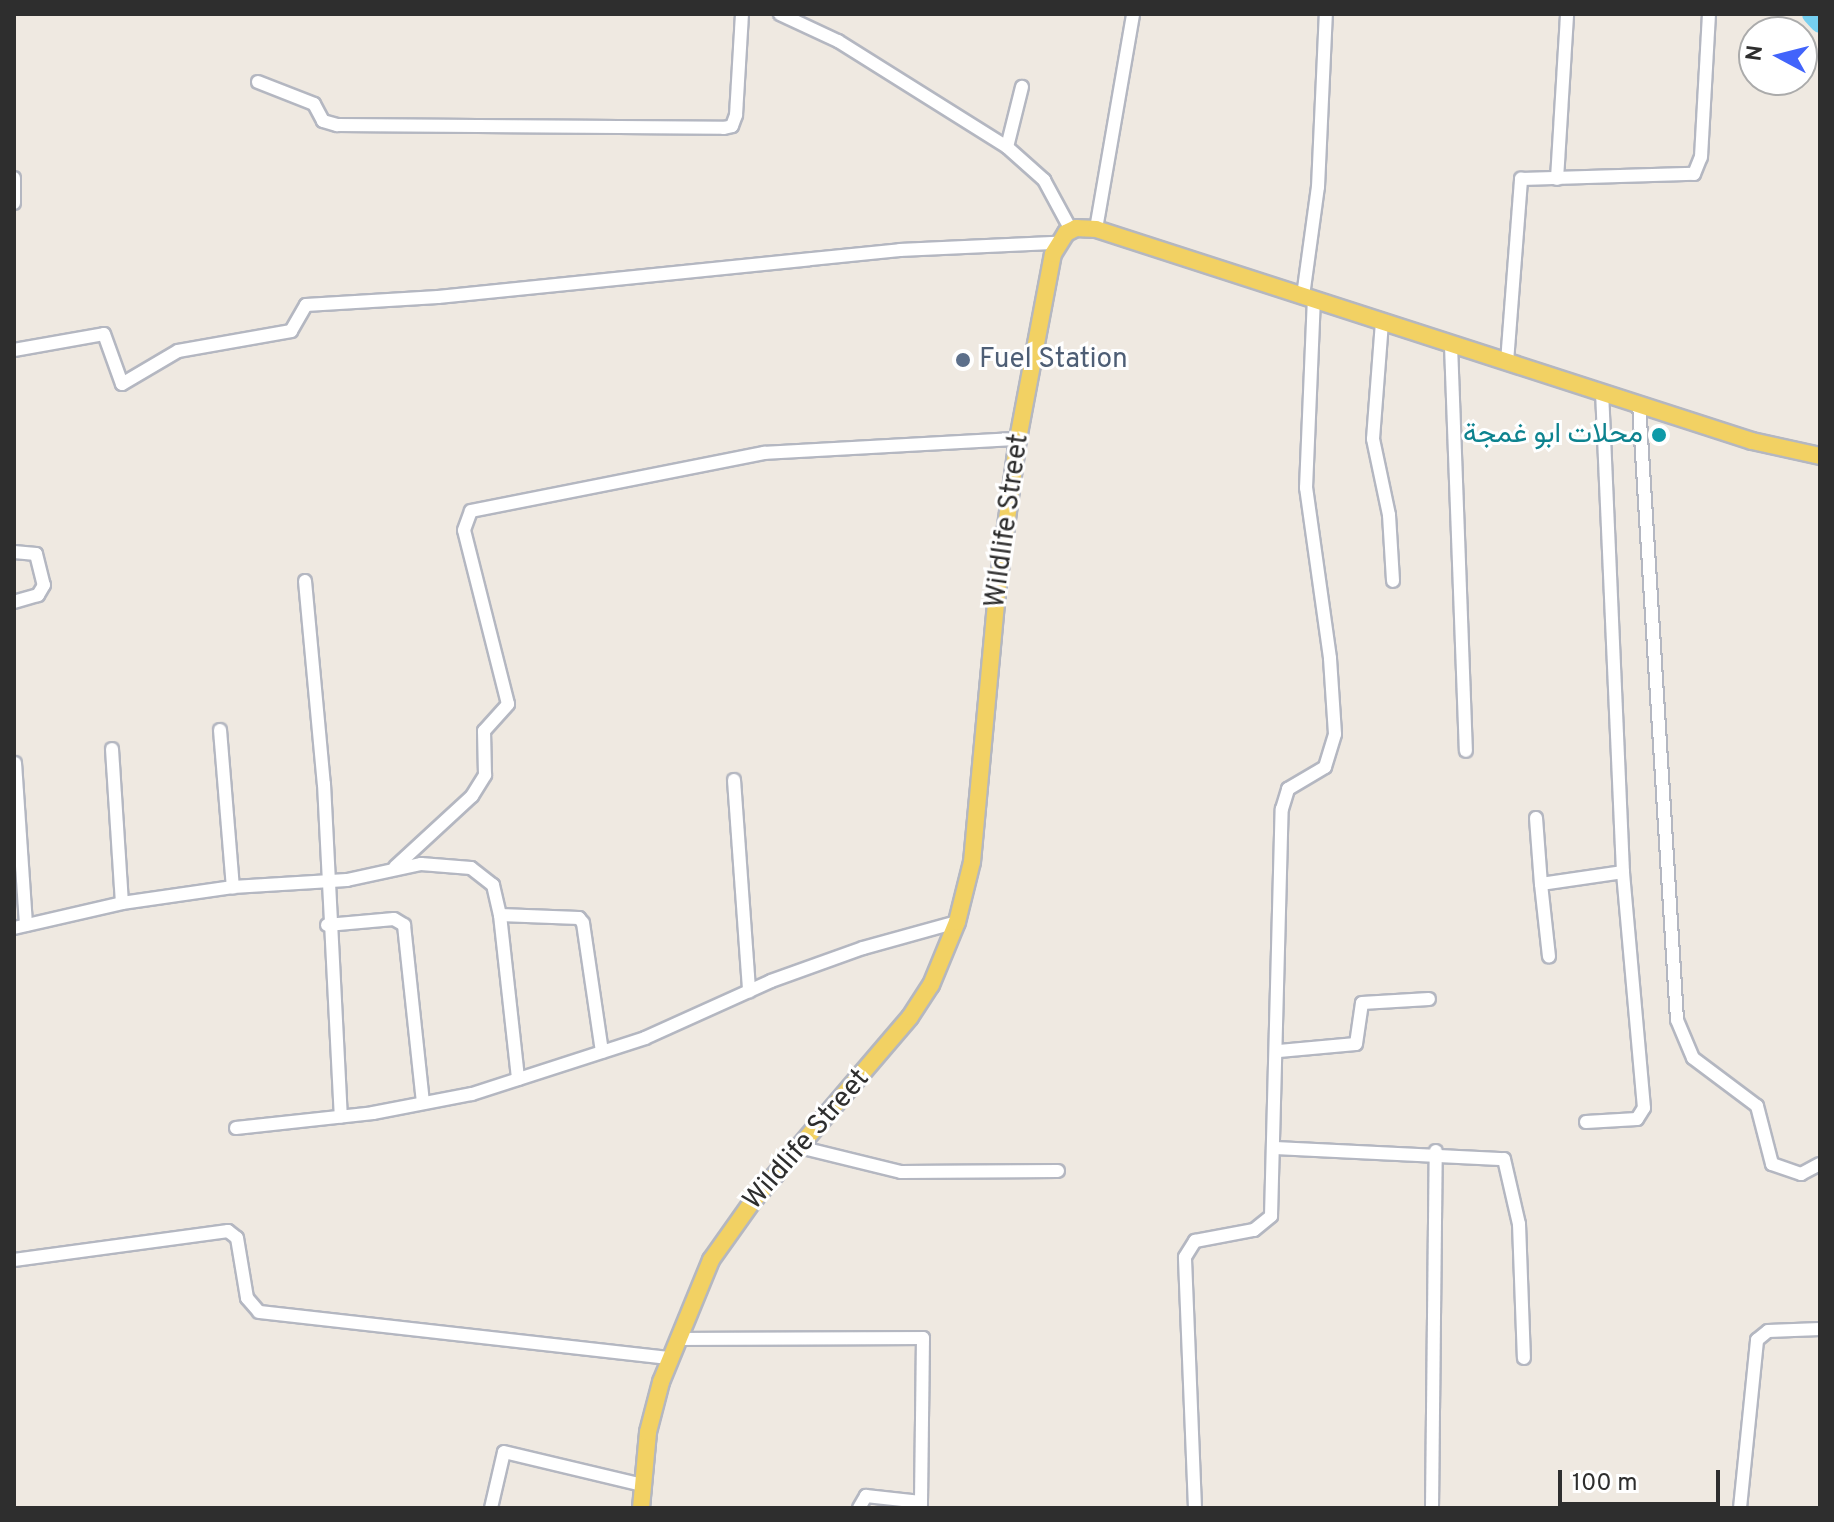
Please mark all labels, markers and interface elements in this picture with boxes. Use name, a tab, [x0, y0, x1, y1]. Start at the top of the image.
north arrow	[1738, 16, 1818, 96]
text: N	[1741, 44, 1770, 63]
place label: Fuel Station	[979, 343, 1128, 377]
marker: Fuel Station	[954, 351, 972, 369]
place label: محلات ابو غمجة	[1463, 418, 1643, 452]
marker: محلات ابو غمجة	[1650, 426, 1668, 444]
street label: Wildlife Street	[979, 432, 1037, 610]
street label: Wildlife Street	[737, 1063, 877, 1217]
scale bar	[1562, 1454, 1724, 1504]
text: 100 m	[1572, 1469, 1638, 1499]

